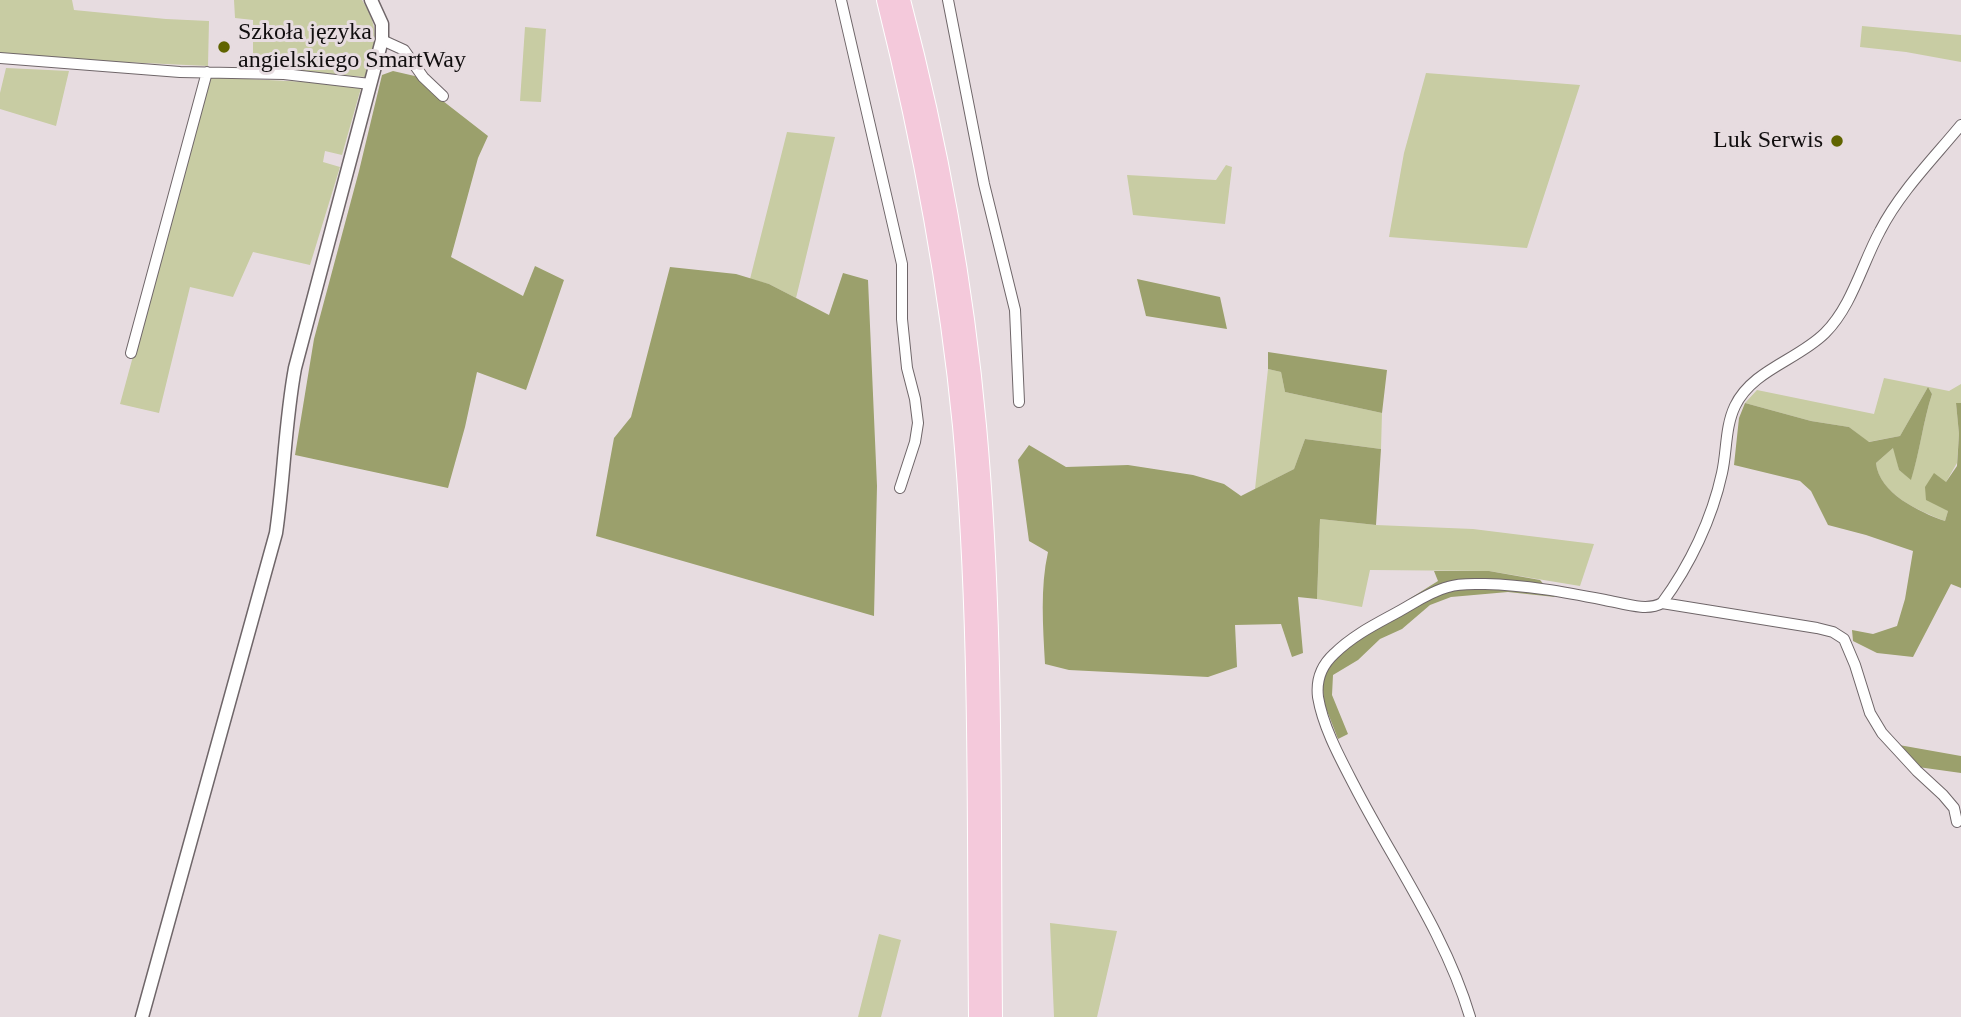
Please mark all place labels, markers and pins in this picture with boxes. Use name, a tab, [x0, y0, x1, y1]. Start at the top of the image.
place label: Szkoła języka angielskiego SmartWay	[238, 19, 466, 75]
marker: Szkoła języka angielskiego SmartWay	[216, 39, 232, 55]
place label: Luk Serwis	[1713, 127, 1823, 155]
marker: Luk Serwis	[1829, 133, 1845, 149]

